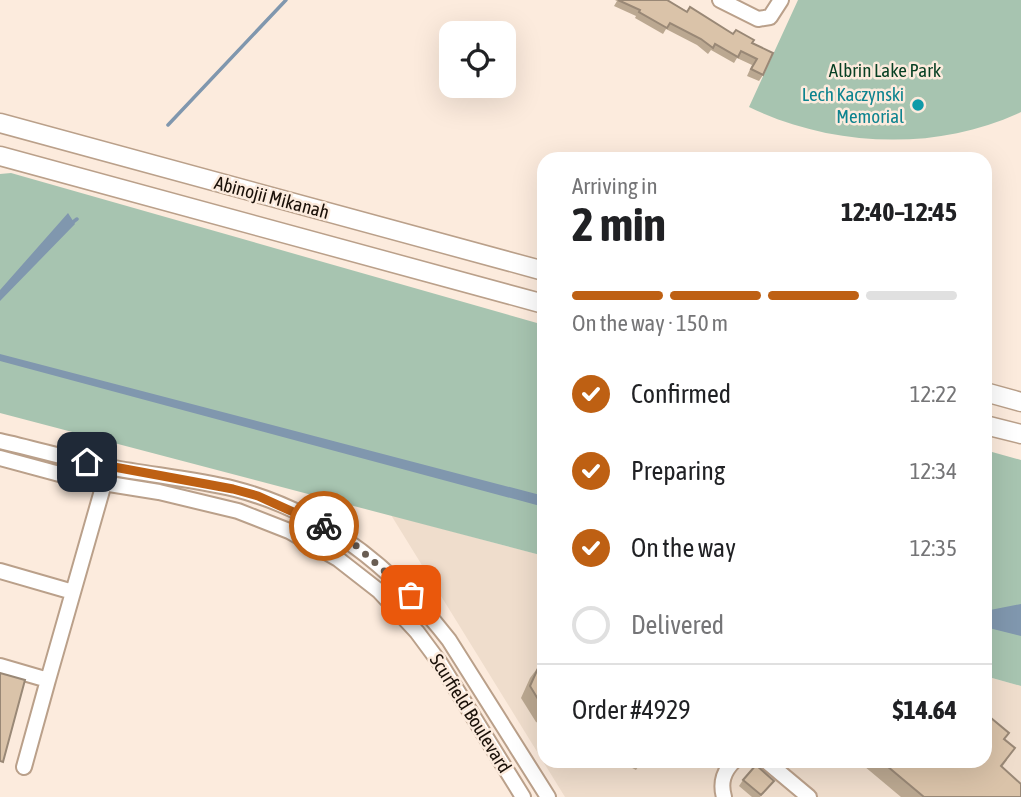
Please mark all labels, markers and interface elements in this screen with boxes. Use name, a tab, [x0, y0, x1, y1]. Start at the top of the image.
map controls	[439, 21, 516, 98]
button: locate	[439, 21, 516, 98]
park label: Albrin Lake Park	[829, 59, 942, 81]
place label: Lech Kaczynski Memorial	[802, 83, 904, 127]
marker: Lech Kaczynski Memorial	[910, 97, 926, 113]
street label: Abinojii Mikanah	[212, 171, 332, 223]
text: Arriving in	[572, 173, 658, 199]
text: 12:40–12:45	[841, 197, 957, 227]
text: 2 min	[572, 198, 666, 251]
text: On the way · 150 m	[572, 310, 728, 336]
icon: check	[572, 375, 610, 413]
text: Confirmed	[631, 379, 731, 409]
text: 12:22	[910, 381, 957, 407]
pin	[57, 432, 117, 492]
icon: home	[68, 443, 106, 481]
icon: check	[572, 452, 610, 490]
text: Preparing	[631, 456, 725, 486]
text: 12:34	[910, 458, 957, 484]
courier	[289, 491, 359, 561]
icon: bike	[305, 507, 343, 545]
icon: check	[572, 529, 610, 567]
text: On the way	[631, 533, 736, 563]
text: 12:35	[910, 535, 957, 561]
pin	[381, 565, 441, 625]
icon: bag	[392, 576, 430, 614]
text: Delivered	[631, 610, 724, 640]
street label: Scurfield Boulevard	[426, 650, 516, 776]
text: Order #4929	[572, 695, 691, 725]
text: $14.64	[893, 695, 957, 725]

